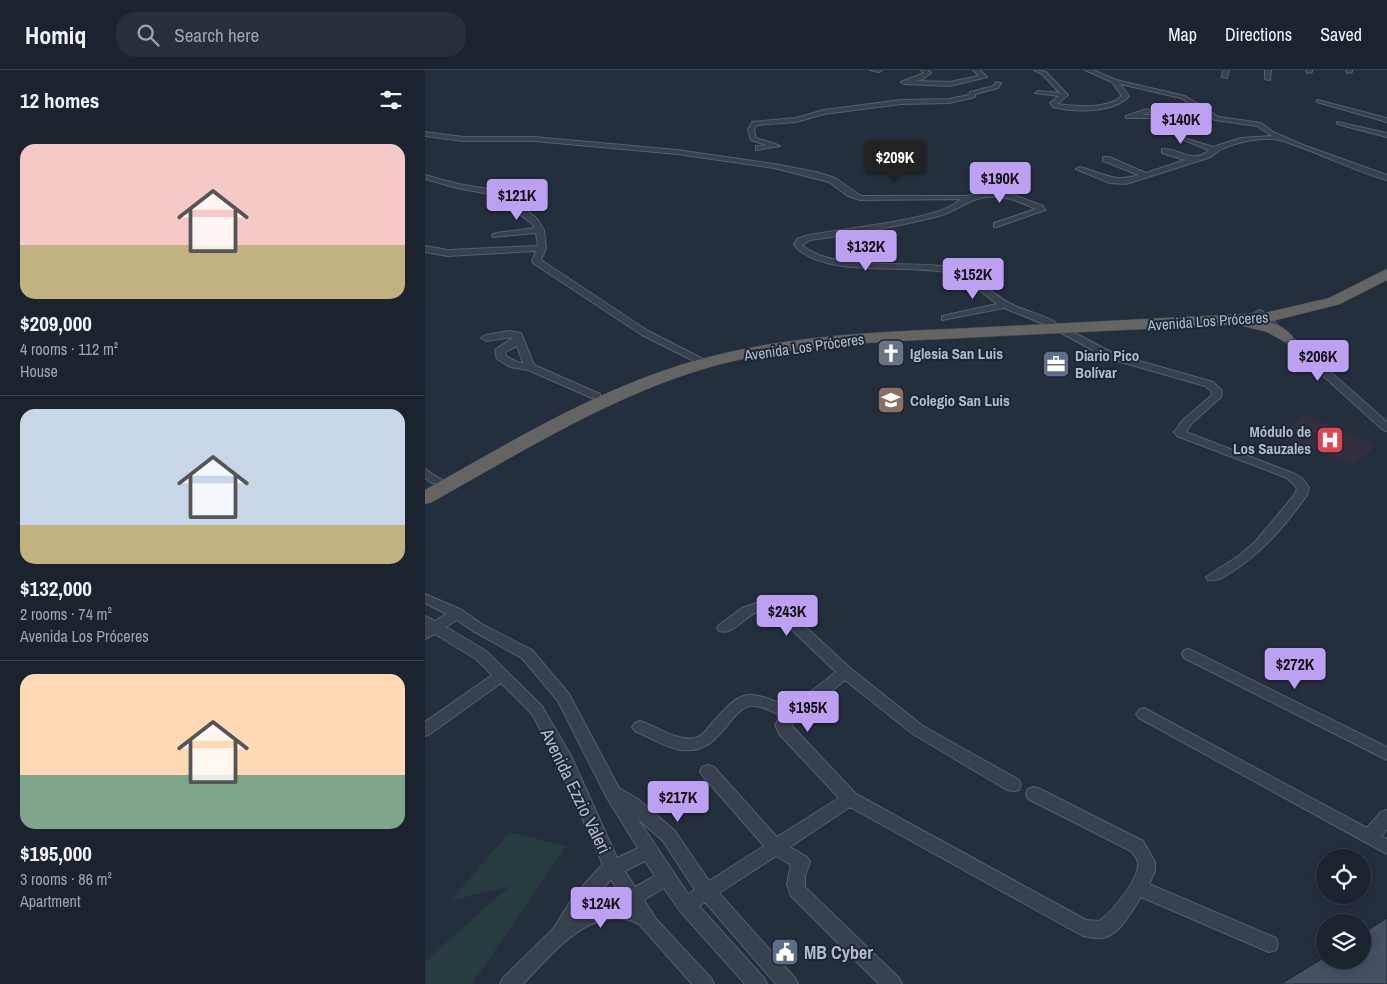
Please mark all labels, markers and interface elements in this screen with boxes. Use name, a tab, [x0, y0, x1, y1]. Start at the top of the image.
search box	[116, 12, 466, 57]
text: Homiq	[25, 19, 86, 51]
icon: search	[134, 21, 162, 49]
text: Search here	[174, 22, 259, 48]
text: Map	[1168, 22, 1197, 47]
text: Directions	[1225, 22, 1292, 47]
text: Saved	[1320, 22, 1362, 47]
text: 12 homes	[20, 86, 99, 115]
icon: filters	[377, 86, 405, 114]
pin: $140K	[1146, 102, 1216, 145]
text: $140K	[1162, 108, 1200, 130]
pin: $209K	[860, 140, 930, 183]
text: $209K	[876, 146, 914, 168]
pin: $190K	[965, 162, 1035, 204]
text: $190K	[981, 167, 1019, 189]
icon: home	[168, 176, 258, 266]
pin: $121K	[482, 178, 552, 221]
text: $121K	[498, 184, 536, 206]
pin: $132K	[831, 230, 901, 272]
text: $132K	[847, 235, 885, 257]
pin: $152K	[938, 258, 1008, 300]
text: $152K	[954, 263, 992, 285]
street label: Avenida Los Próceres	[1146, 306, 1269, 336]
text: $209,000	[20, 309, 92, 338]
street label: Avenida Los Próceres	[742, 328, 865, 366]
text: 4 rooms · 112 m²	[20, 338, 118, 360]
church icon: Iglesia San Luis	[876, 338, 906, 368]
pin: $206K	[1283, 340, 1353, 382]
place label: Iglesia San Luis	[910, 343, 1003, 364]
place label: Diario Pico Bolívar	[1075, 345, 1139, 383]
text: $206K	[1299, 345, 1337, 367]
office icon: Diario Pico Bolívar	[1041, 349, 1071, 379]
text: House	[20, 360, 58, 382]
school or university icon: Colegio San Luis	[876, 385, 906, 415]
place label: Colegio San Luis	[910, 390, 1010, 411]
place label: Módulo de Los Sauzales	[1233, 421, 1311, 459]
hospital icon: Módulo de Los Sauzales	[1315, 425, 1345, 455]
icon: home	[168, 442, 258, 532]
text: $132,000	[20, 574, 92, 603]
pin: $243K	[752, 594, 822, 637]
text: $243K	[768, 600, 806, 622]
text: 2 rooms · 74 m²	[20, 603, 112, 625]
text: Avenida Los Próceres	[20, 625, 149, 647]
pin: $272K	[1260, 648, 1330, 690]
text: $272K	[1276, 653, 1314, 675]
pin: $195K	[773, 690, 843, 733]
text: $195K	[789, 696, 827, 718]
icon: home	[168, 707, 258, 797]
street label: Avenida Ezzio Valeri	[534, 723, 617, 858]
pin: $217K	[643, 780, 713, 823]
text: $217K	[659, 786, 697, 808]
text: $195,000	[20, 839, 92, 868]
map controls	[1316, 849, 1371, 969]
button: locate	[1316, 849, 1371, 904]
text: 3 rooms · 86 m²	[20, 868, 112, 890]
pin: $124K	[566, 886, 636, 929]
text: Apartment	[20, 890, 81, 912]
text: $124K	[582, 892, 620, 914]
button: layers	[1316, 914, 1371, 969]
public building icon: MB Cyber	[770, 937, 800, 967]
place label: MB Cyber	[804, 940, 873, 965]

